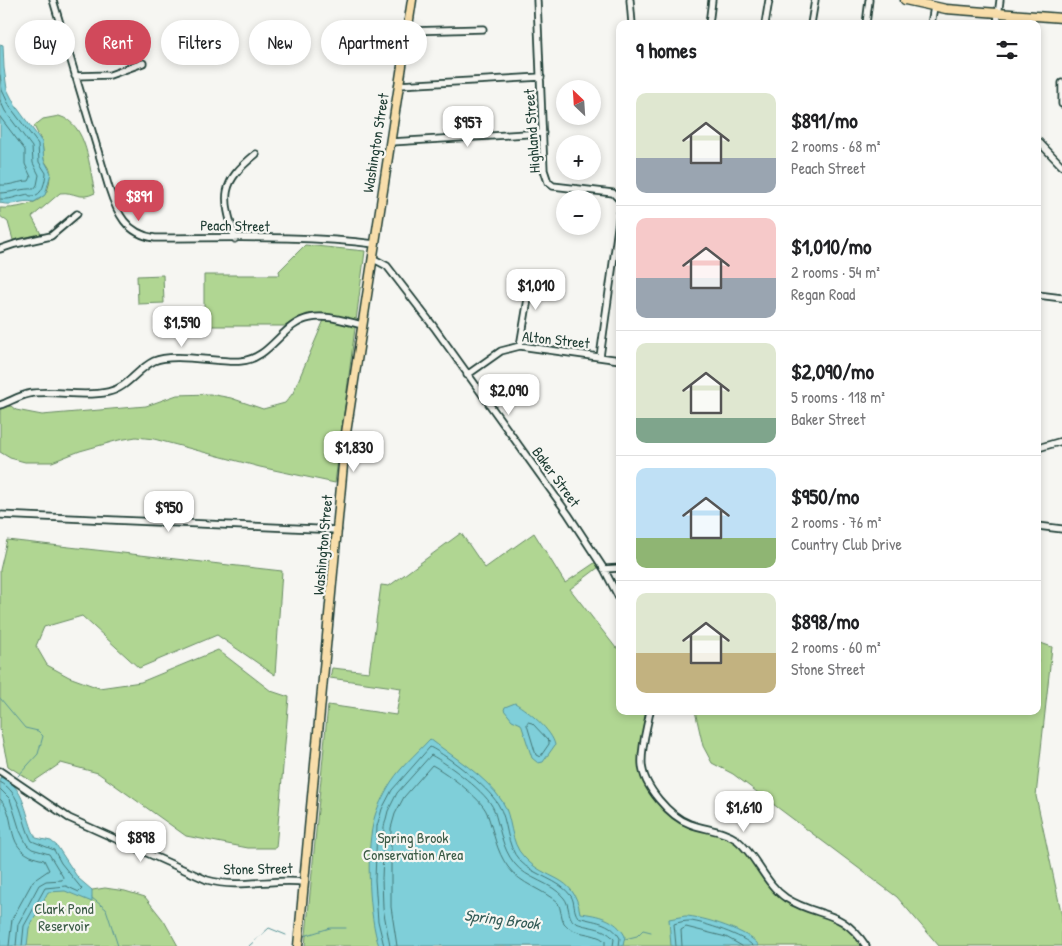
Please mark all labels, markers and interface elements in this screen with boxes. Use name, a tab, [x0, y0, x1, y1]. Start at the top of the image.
chip: Buy	[15, 20, 75, 65]
chip: Rent	[85, 20, 151, 65]
chip: Filters	[161, 20, 239, 65]
chip: New	[249, 20, 311, 65]
chip: Apartment	[321, 20, 427, 65]
text: 9 homes	[636, 36, 697, 65]
icon: filters	[993, 36, 1021, 64]
north arrow	[556, 80, 601, 125]
map controls	[556, 80, 601, 235]
street label: Highland Street	[518, 87, 545, 174]
street label: Washington Street	[357, 91, 394, 194]
pin: $957	[438, 106, 498, 148]
text: $891/mo	[791, 106, 858, 135]
text: $957	[454, 111, 482, 133]
icon: home	[676, 113, 736, 173]
button: +	[556, 135, 601, 180]
text: 2 rooms · 68 m²	[791, 135, 880, 157]
text: Peach Street	[791, 157, 865, 179]
pin: $891	[109, 180, 169, 222]
text: $891	[126, 185, 152, 207]
button: −	[556, 190, 601, 235]
street label: Peach Street	[200, 214, 271, 237]
text: $1,010/mo	[791, 232, 872, 261]
icon: home	[676, 238, 736, 298]
text: 2 rooms · 54 m²	[791, 261, 880, 283]
pin: $1,010	[495, 268, 577, 311]
text: $1,010	[517, 274, 555, 296]
text: Regan Road	[791, 283, 855, 305]
pin: $1,590	[141, 306, 223, 348]
text: $1,590	[164, 311, 200, 333]
street label: Alton Street	[521, 326, 592, 354]
text: $2,090/mo	[791, 357, 874, 386]
icon: home	[676, 363, 736, 423]
pin: $2,090	[468, 374, 550, 416]
text: $2,090	[489, 379, 529, 401]
text: 5 rooms · 118 m²	[791, 386, 885, 408]
text: Baker Street	[791, 408, 865, 430]
pin: $1,830	[313, 430, 395, 473]
text: $1,830	[335, 436, 373, 458]
street label: Baker Street	[527, 442, 586, 512]
text: $950/mo	[791, 482, 859, 511]
icon: home	[676, 488, 736, 548]
pin: $950	[139, 490, 199, 533]
street label: Washington Street	[308, 493, 337, 596]
text: $950	[155, 496, 183, 518]
text: 2 rooms · 76 m²	[791, 511, 881, 533]
text: Country Club Drive	[791, 533, 902, 555]
text: $898/mo	[791, 607, 859, 636]
icon: home	[676, 613, 736, 673]
text: 2 rooms · 60 m²	[791, 636, 881, 658]
text: Stone Street	[791, 658, 865, 680]
pin: $1,610	[703, 790, 785, 833]
text: $1,610	[726, 796, 762, 818]
pin: $898	[111, 820, 171, 863]
text: $898	[127, 826, 155, 848]
park label: Spring Brook Conservation Area	[363, 827, 463, 865]
street label: Stone Street	[223, 857, 294, 880]
park label: Clark Pond Reservoir	[34, 898, 94, 936]
water label: Spring Brook	[463, 903, 542, 935]

